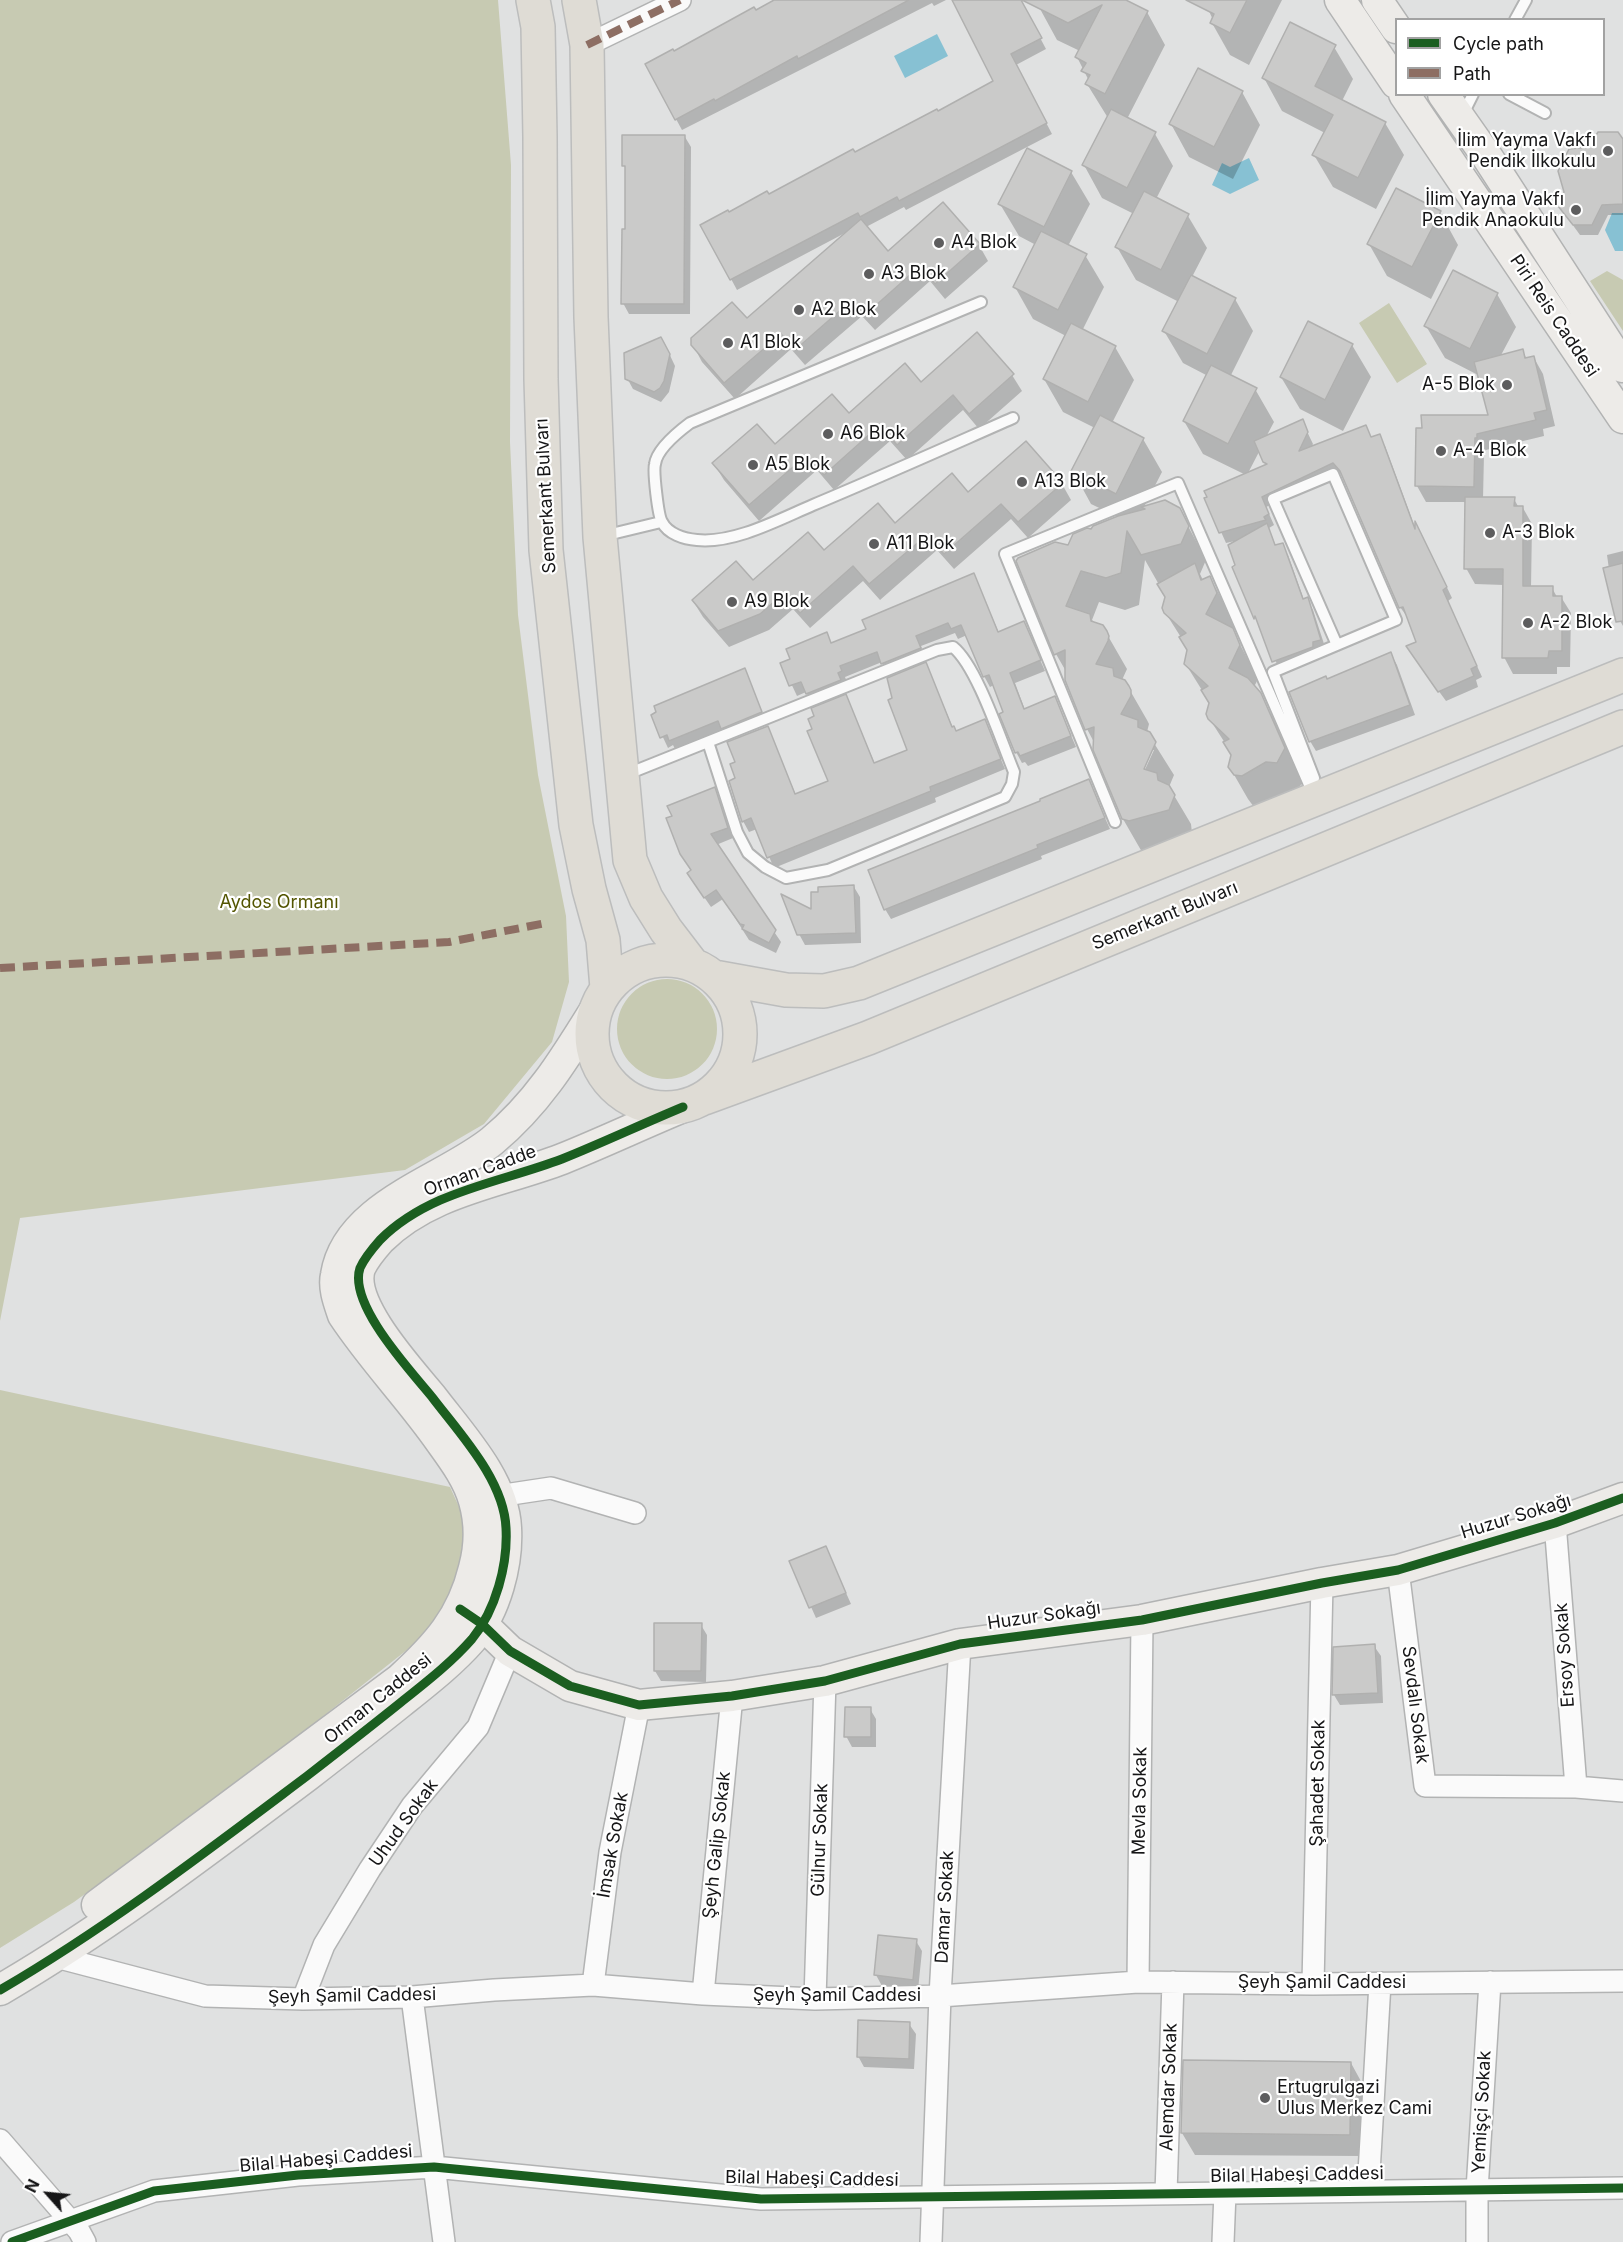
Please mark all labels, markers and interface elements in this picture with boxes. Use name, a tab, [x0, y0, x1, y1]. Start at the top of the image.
legend	[1395, 18, 1605, 96]
text: Cycle path	[1453, 33, 1544, 54]
text: Path	[1453, 63, 1491, 84]
place label: İlim Yayma Vakfı Pendik İlkokulu	[1457, 130, 1596, 172]
marker: İlim Yayma Vakfı Pendik İlkokulu	[1601, 144, 1615, 158]
place label: İlim Yayma Vakfı Pendik Anaokulu	[1422, 189, 1564, 232]
marker: İlim Yayma Vakfı Pendik Anaokulu	[1569, 203, 1583, 217]
place label: A4 Blok	[951, 232, 1017, 254]
marker: A4 Blok	[932, 236, 946, 250]
street label: Piri Reis Caddesi	[1505, 251, 1603, 381]
place label: A3 Blok	[881, 263, 946, 285]
marker: A3 Blok	[862, 267, 876, 281]
place label: A2 Blok	[811, 299, 876, 321]
marker: A2 Blok	[792, 303, 806, 317]
place label: A1 Blok	[740, 332, 801, 354]
marker: A1 Blok	[721, 336, 735, 350]
place label: A-5 Blok	[1422, 374, 1495, 396]
marker: A-5 Blok	[1500, 378, 1514, 392]
street label: Semerkant Bulvarı	[531, 418, 561, 574]
place label: A6 Blok	[840, 423, 905, 445]
marker: A6 Blok	[821, 427, 835, 441]
place label: A-4 Blok	[1453, 440, 1527, 462]
marker: A-4 Blok	[1434, 444, 1448, 458]
place label: A5 Blok	[765, 454, 830, 476]
marker: A5 Blok	[746, 458, 760, 472]
place label: A13 Blok	[1034, 471, 1106, 493]
marker: A13 Blok	[1015, 475, 1029, 489]
place label: A-3 Blok	[1502, 522, 1575, 544]
marker: A-3 Blok	[1483, 526, 1497, 540]
place label: A11 Blok	[886, 533, 954, 555]
marker: A11 Blok	[867, 537, 881, 551]
place label: A9 Blok	[744, 591, 809, 613]
marker: A9 Blok	[725, 595, 739, 609]
place label: A-2 Blok	[1540, 612, 1612, 634]
marker: A-2 Blok	[1521, 616, 1535, 630]
street label: Semerkant Bulvarı	[1089, 877, 1241, 955]
park label: Aydos Ormanı	[219, 892, 339, 914]
street label: Orman Cadde	[421, 1141, 539, 1201]
street label: Huzur Sokağı	[1458, 1490, 1574, 1544]
street label: Huzur Sokağı	[986, 1597, 1102, 1635]
street label: Ersoy Sokak	[1551, 1602, 1579, 1708]
street label: Sevdalı Sokak	[1397, 1645, 1433, 1765]
street label: Orman Caddesi	[320, 1649, 436, 1749]
street label: Şahadet Sokak	[1306, 1719, 1330, 1847]
street label: Mevla Sokak	[1128, 1747, 1152, 1855]
street label: Şeyh Galip Sokak	[699, 1770, 735, 1920]
street label: Uhud Sokak	[365, 1775, 443, 1871]
street label: Gülnur Sokak	[807, 1783, 833, 1897]
street label: İmsak Sokak	[593, 1790, 633, 1900]
street label: Damar Sokak	[931, 1850, 959, 1964]
street label: Şeyh Şamil Caddesi	[1238, 1972, 1406, 1994]
street label: Şeyh Şamil Caddesi	[268, 1984, 436, 2008]
street label: Şeyh Şamil Caddesi	[753, 1985, 921, 2007]
street label: Alemdar Sokak	[1156, 2023, 1182, 2151]
street label: Yemişçi Sokak	[1468, 2050, 1496, 2174]
place label: Ertugrulgazi Ulus Merkez Cami	[1277, 2077, 1432, 2120]
marker: Ertugrulgazi Ulus Merkez Cami	[1258, 2091, 1272, 2105]
street label: Bilal Habeşi Caddesi	[239, 2141, 413, 2177]
street label: Bilal Habeşi Caddesi	[1210, 2163, 1384, 2187]
north arrow	[18, 2164, 78, 2224]
street label: Bilal Habeşi Caddesi	[725, 2167, 899, 2191]
text: N	[20, 2176, 44, 2196]

